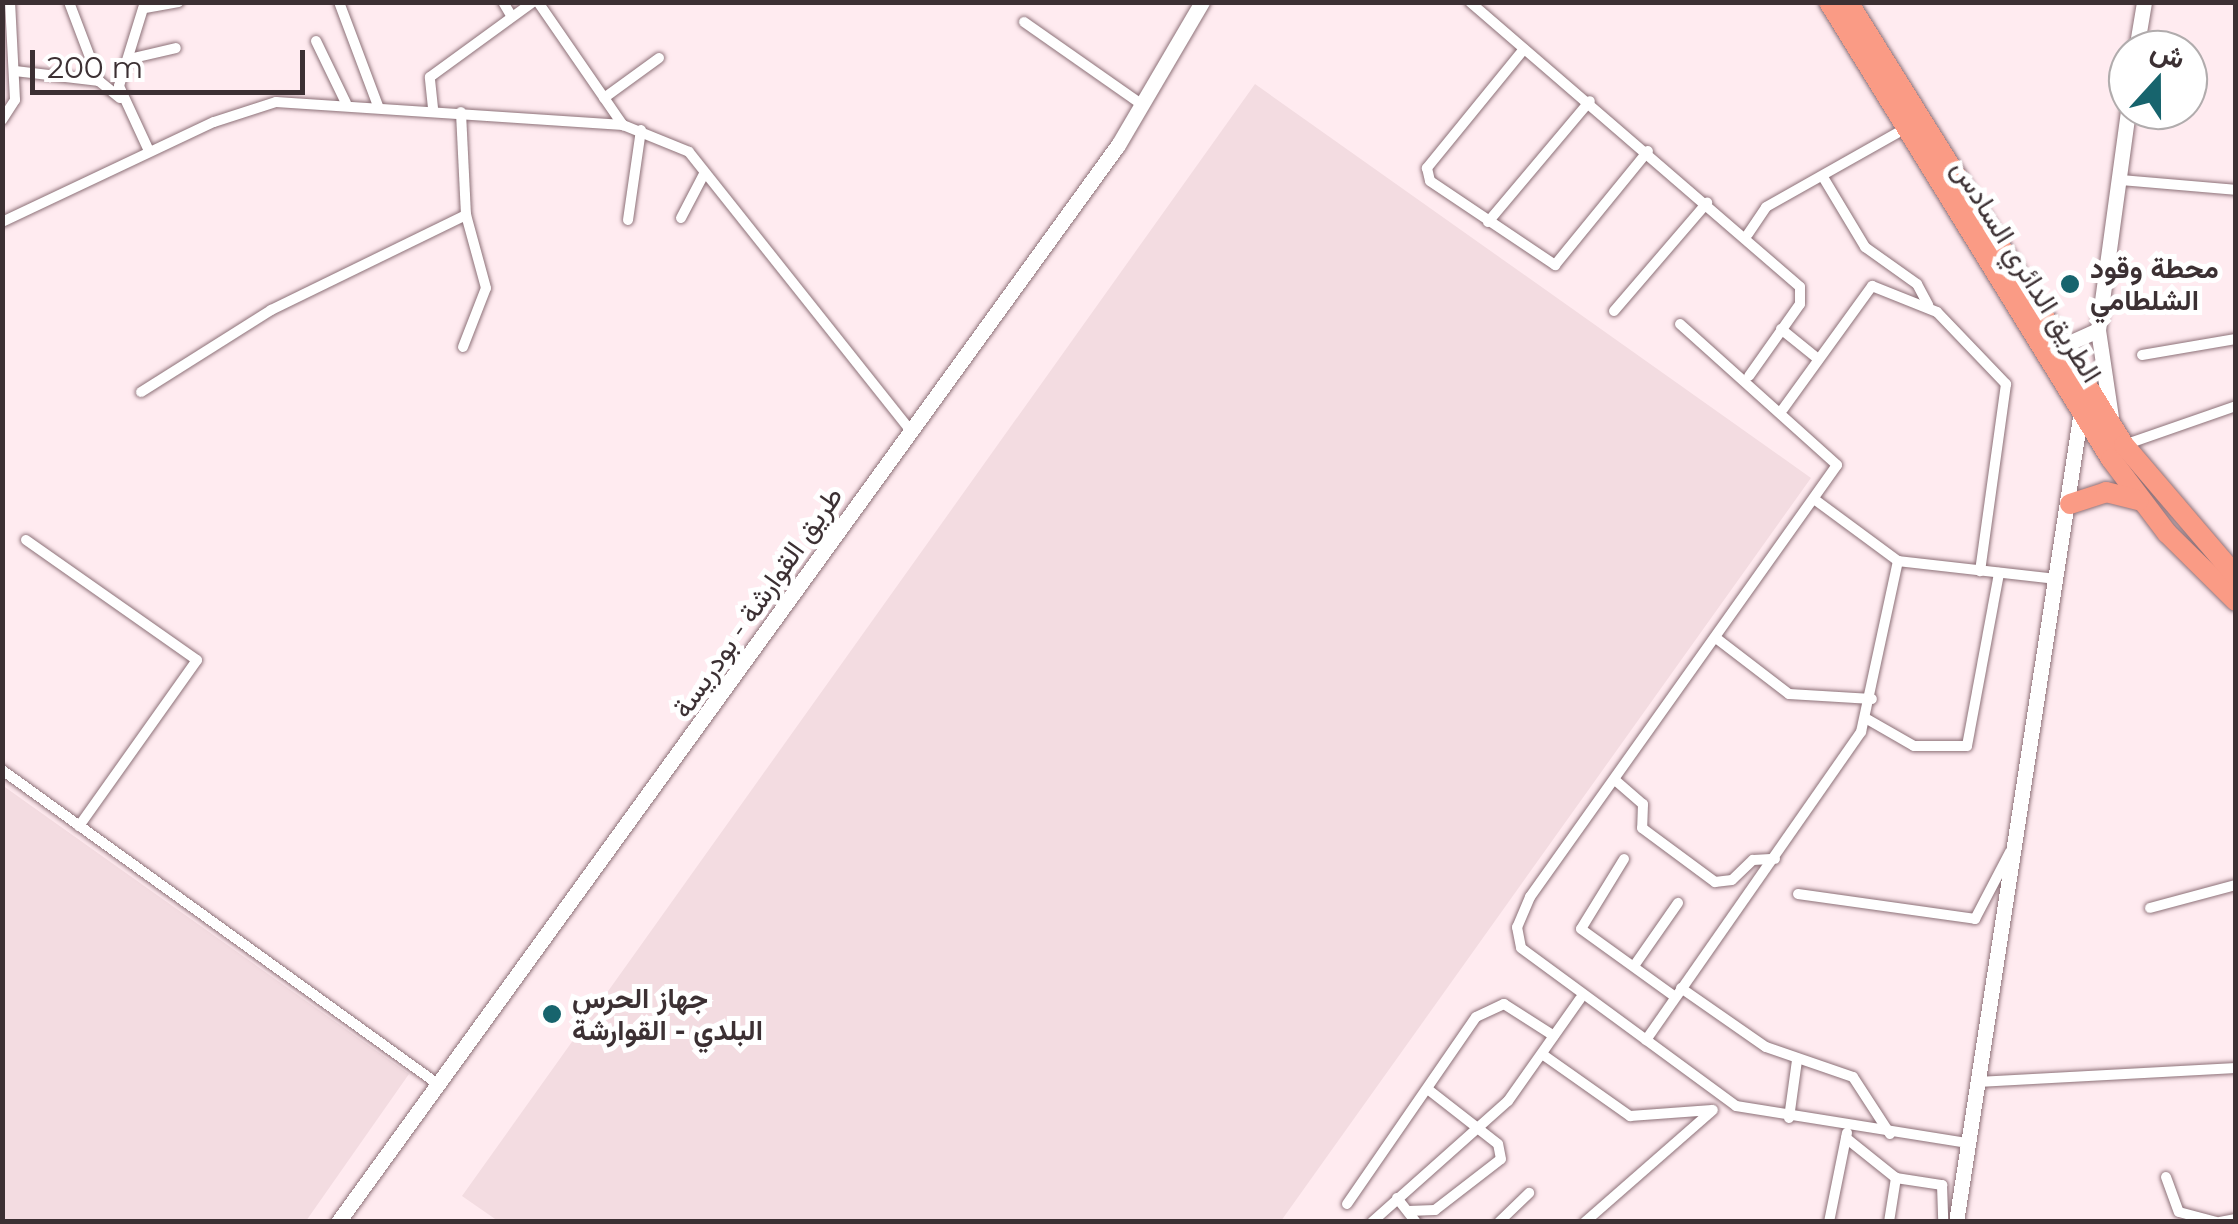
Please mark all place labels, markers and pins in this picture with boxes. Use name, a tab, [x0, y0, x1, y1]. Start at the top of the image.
place label: محطة وقود الشلطامي	[2090, 251, 2219, 317]
marker: محطة وقود الشلطامي	[2059, 273, 2081, 295]
place label: جهاز الحرس البلدي - القوارشة	[572, 981, 763, 1047]
marker: جهاز الحرس البلدي - القوارشة	[541, 1003, 563, 1025]

